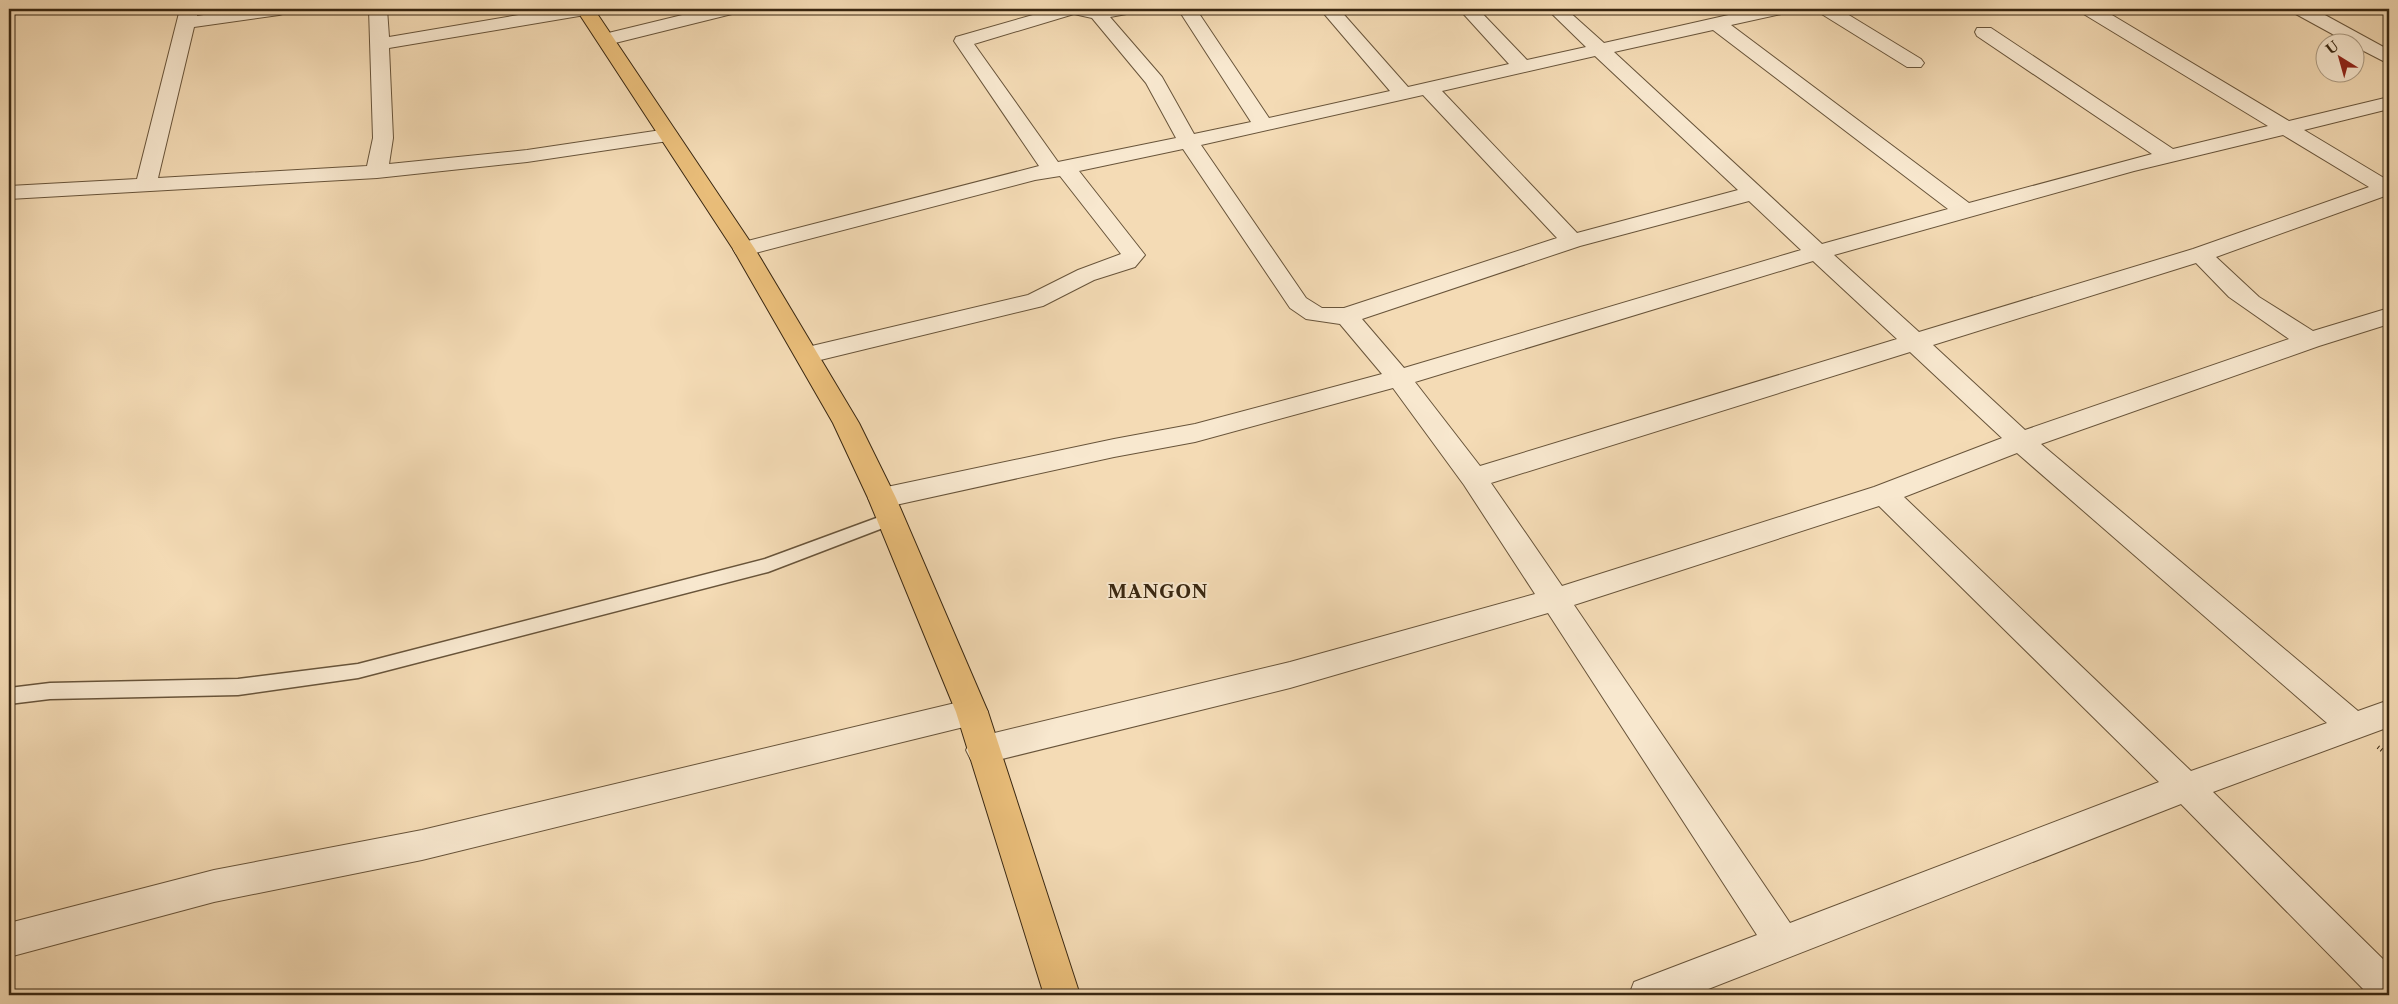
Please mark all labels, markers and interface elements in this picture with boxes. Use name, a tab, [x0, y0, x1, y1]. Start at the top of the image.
north arrow	[2316, 32, 2366, 82]
text: U	[2322, 37, 2343, 58]
district label: MANGON	[1108, 581, 1208, 603]

